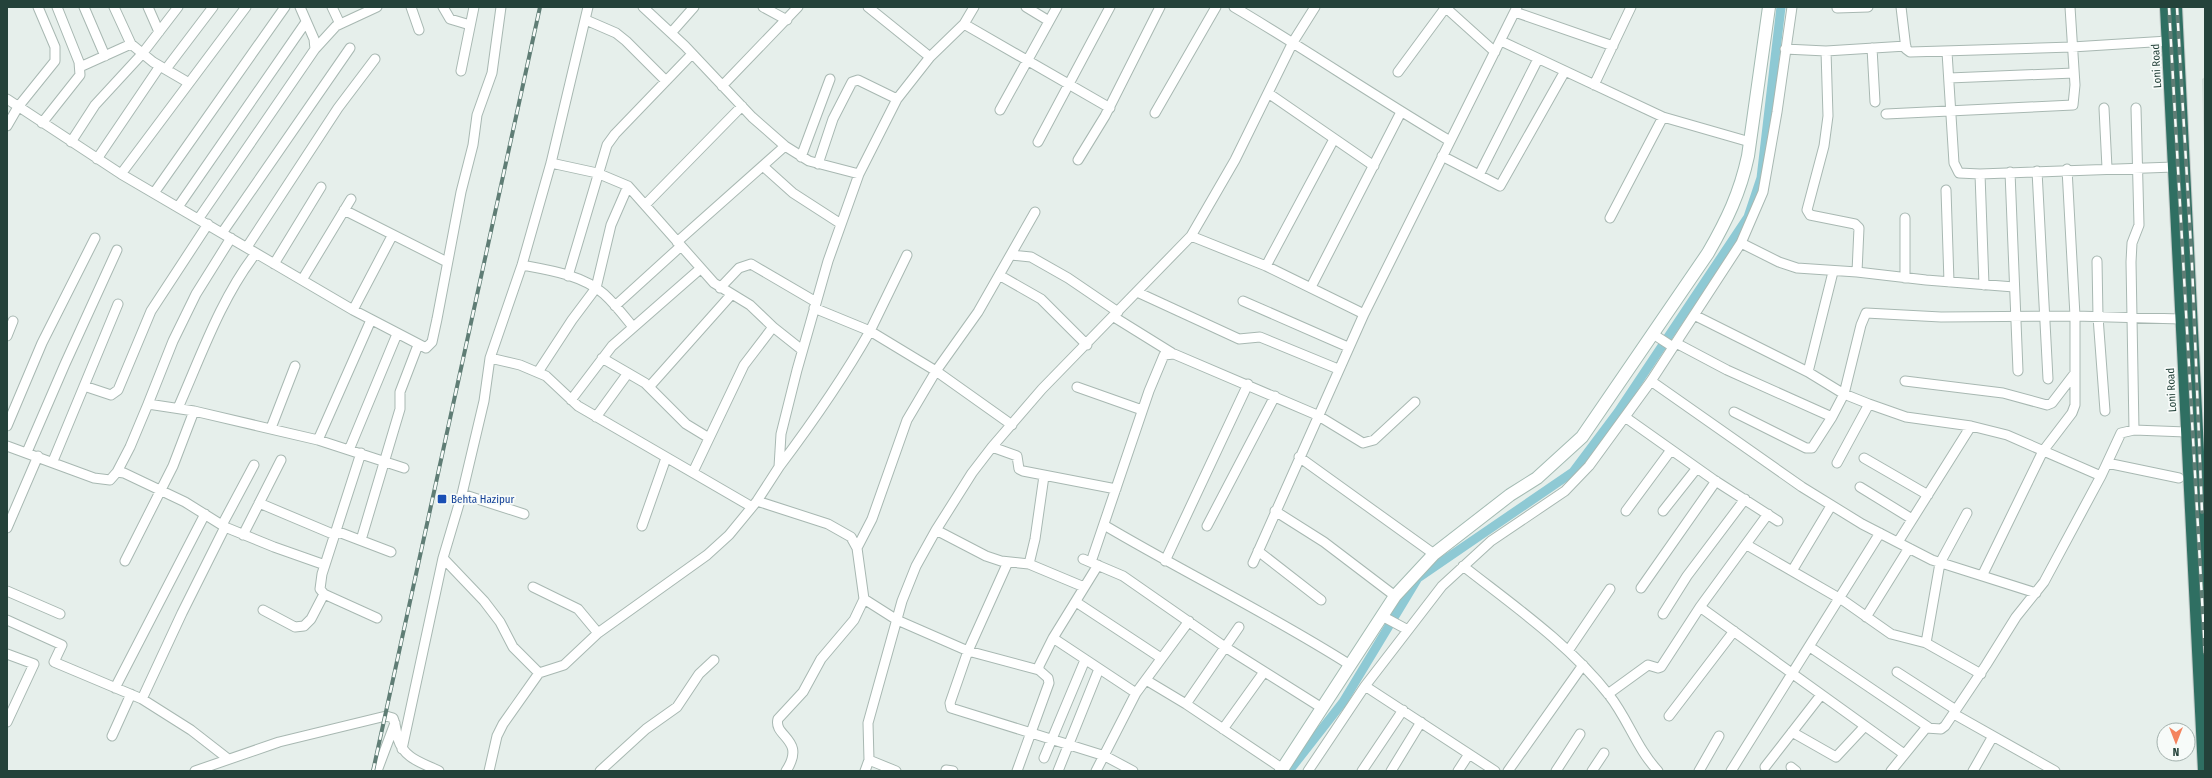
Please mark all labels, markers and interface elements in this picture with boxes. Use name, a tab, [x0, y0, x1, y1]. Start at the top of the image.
street label: Loni Road	[2149, 43, 2164, 88]
street label: Loni Road	[2164, 367, 2179, 412]
marker: Behta Hazipur	[436, 493, 448, 505]
place label: Behta Hazipur	[451, 493, 515, 506]
north arrow	[2156, 722, 2196, 762]
text: N	[2173, 745, 2179, 758]

